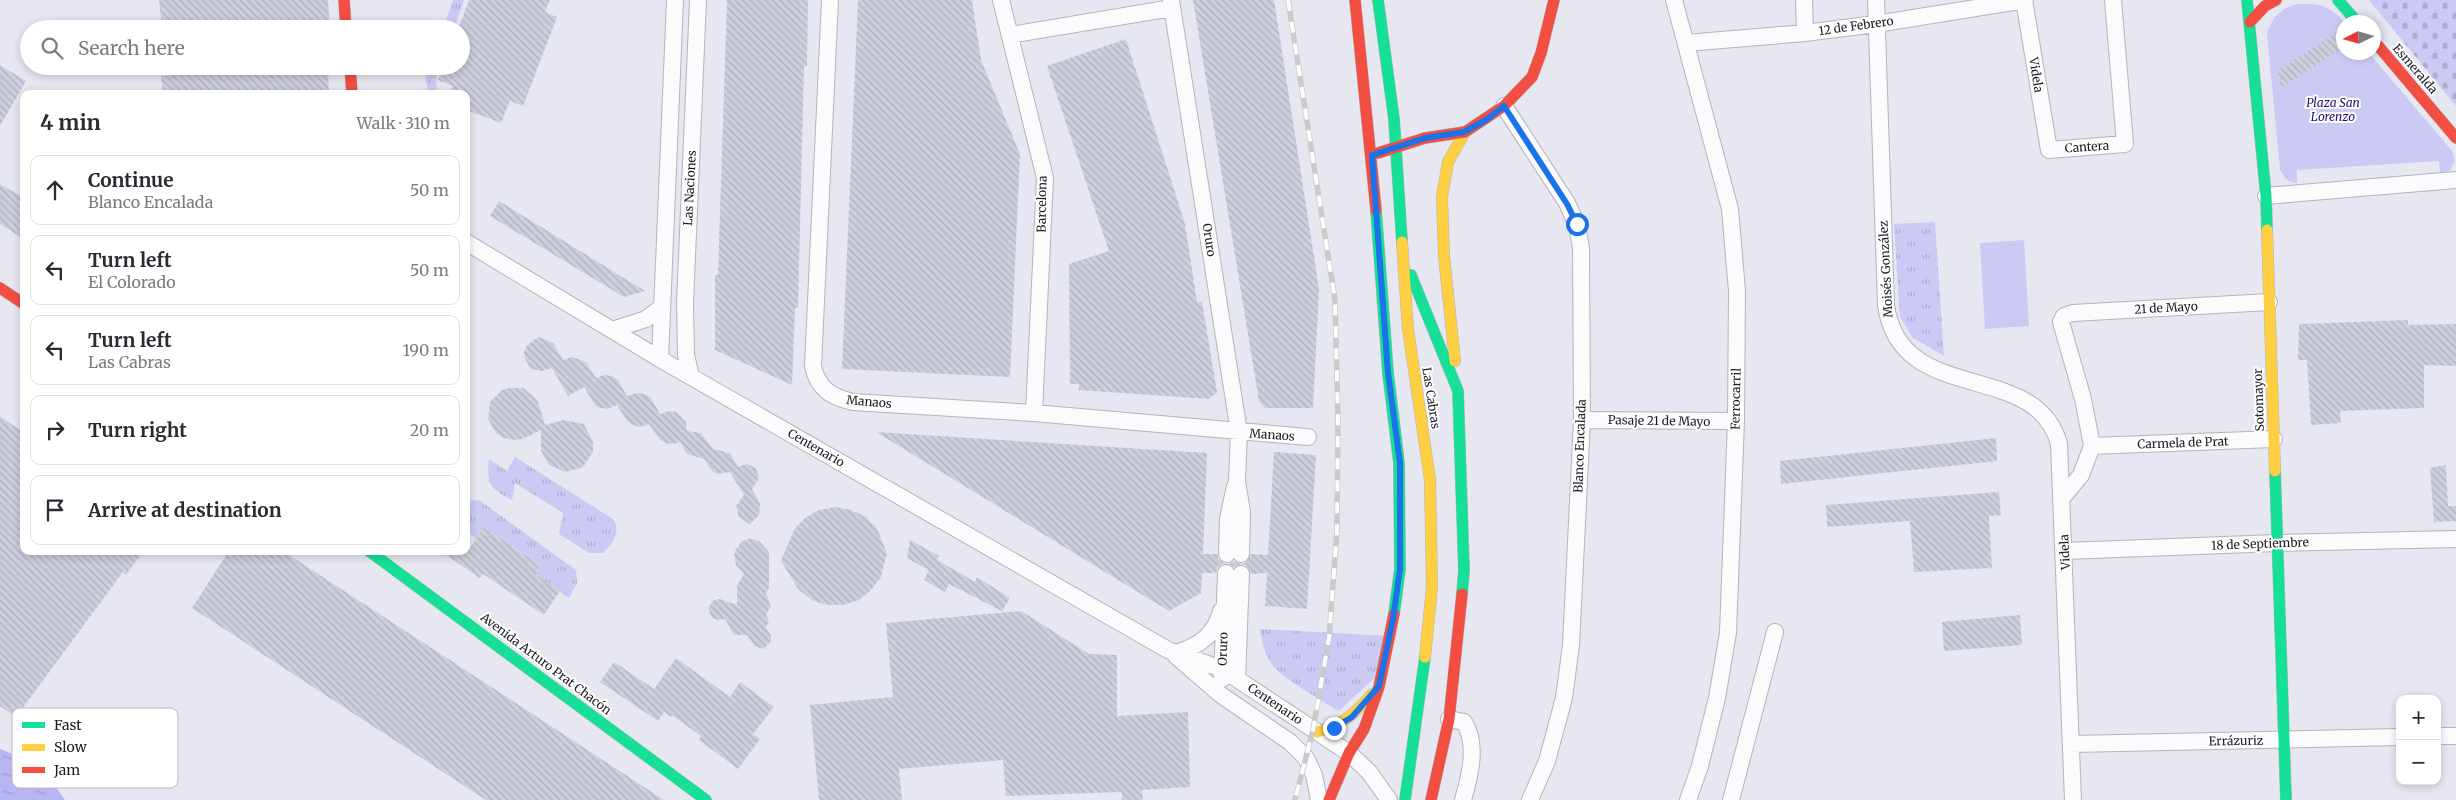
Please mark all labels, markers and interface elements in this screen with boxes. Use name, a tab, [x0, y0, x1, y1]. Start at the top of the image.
street label: 12 de Febrero	[1818, 13, 1894, 38]
north arrow	[2336, 15, 2381, 60]
search box	[20, 20, 470, 75]
icon: search	[38, 34, 66, 62]
text: Search here	[78, 36, 185, 60]
street label: Esmeralda	[2390, 41, 2441, 97]
street label: Videla	[2026, 55, 2047, 94]
park label: Plaza San Lorenzo	[2306, 95, 2360, 124]
text: 4 min	[40, 109, 101, 136]
text: Walk · 310 m	[357, 113, 450, 133]
street label: Cantera	[2064, 137, 2110, 156]
street label: Las Naciones	[680, 150, 699, 226]
text: Continue	[88, 168, 174, 192]
street label: Barcelona	[1034, 175, 1050, 233]
icon: ahead	[41, 176, 69, 204]
text: 50 m	[410, 180, 449, 200]
text: Blanco Encalada	[88, 192, 213, 212]
route start	[1566, 213, 1589, 236]
street label: Moisés González	[1875, 220, 1896, 318]
street label: Oruro	[1199, 222, 1220, 258]
text: Turn left	[88, 248, 172, 272]
icon: left	[41, 256, 69, 284]
text: 50 m	[410, 260, 449, 280]
text: El Colorado	[88, 272, 175, 292]
street label: 21 de Mayo	[2134, 298, 2198, 317]
text: Turn left	[88, 328, 172, 352]
icon: left	[41, 336, 69, 364]
text: 190 m	[403, 340, 449, 360]
text: Las Cabras	[88, 352, 171, 372]
street label: Las Cabras	[1419, 366, 1444, 430]
street label: Ferrocarril	[1727, 368, 1744, 430]
street label: Sotomayor	[2250, 368, 2267, 432]
street label: Manaos	[846, 392, 893, 411]
street label: Blanco Encalada	[1570, 398, 1589, 493]
street label: Pasaje 21 de Mayo	[1608, 412, 1710, 429]
icon: right	[41, 416, 69, 444]
text: Turn right	[88, 418, 187, 442]
text: 20 m	[410, 420, 449, 440]
street label: Centenario	[785, 425, 847, 470]
street label: Manaos	[1249, 425, 1295, 444]
street label: Carmela de Prat	[2137, 433, 2229, 452]
icon: arrive	[41, 496, 69, 524]
text: Arrive at destination	[88, 498, 282, 522]
street label: Videla	[2056, 533, 2073, 571]
street label: 18 de Septiembre	[2211, 534, 2309, 553]
street label: Avenida Arturo Prat Chacón	[477, 609, 615, 718]
street label: Oruro	[1214, 632, 1231, 666]
street label: Centenario	[1245, 680, 1306, 727]
map controls	[2396, 695, 2441, 785]
button: +	[2396, 695, 2441, 740]
legend	[12, 708, 178, 788]
text: Fast	[54, 716, 82, 734]
route end	[1323, 717, 1346, 740]
street label: Errázuriz	[2209, 733, 2264, 748]
text: Slow	[54, 738, 87, 756]
button: −	[2396, 740, 2441, 785]
text: Jam	[53, 761, 80, 779]

